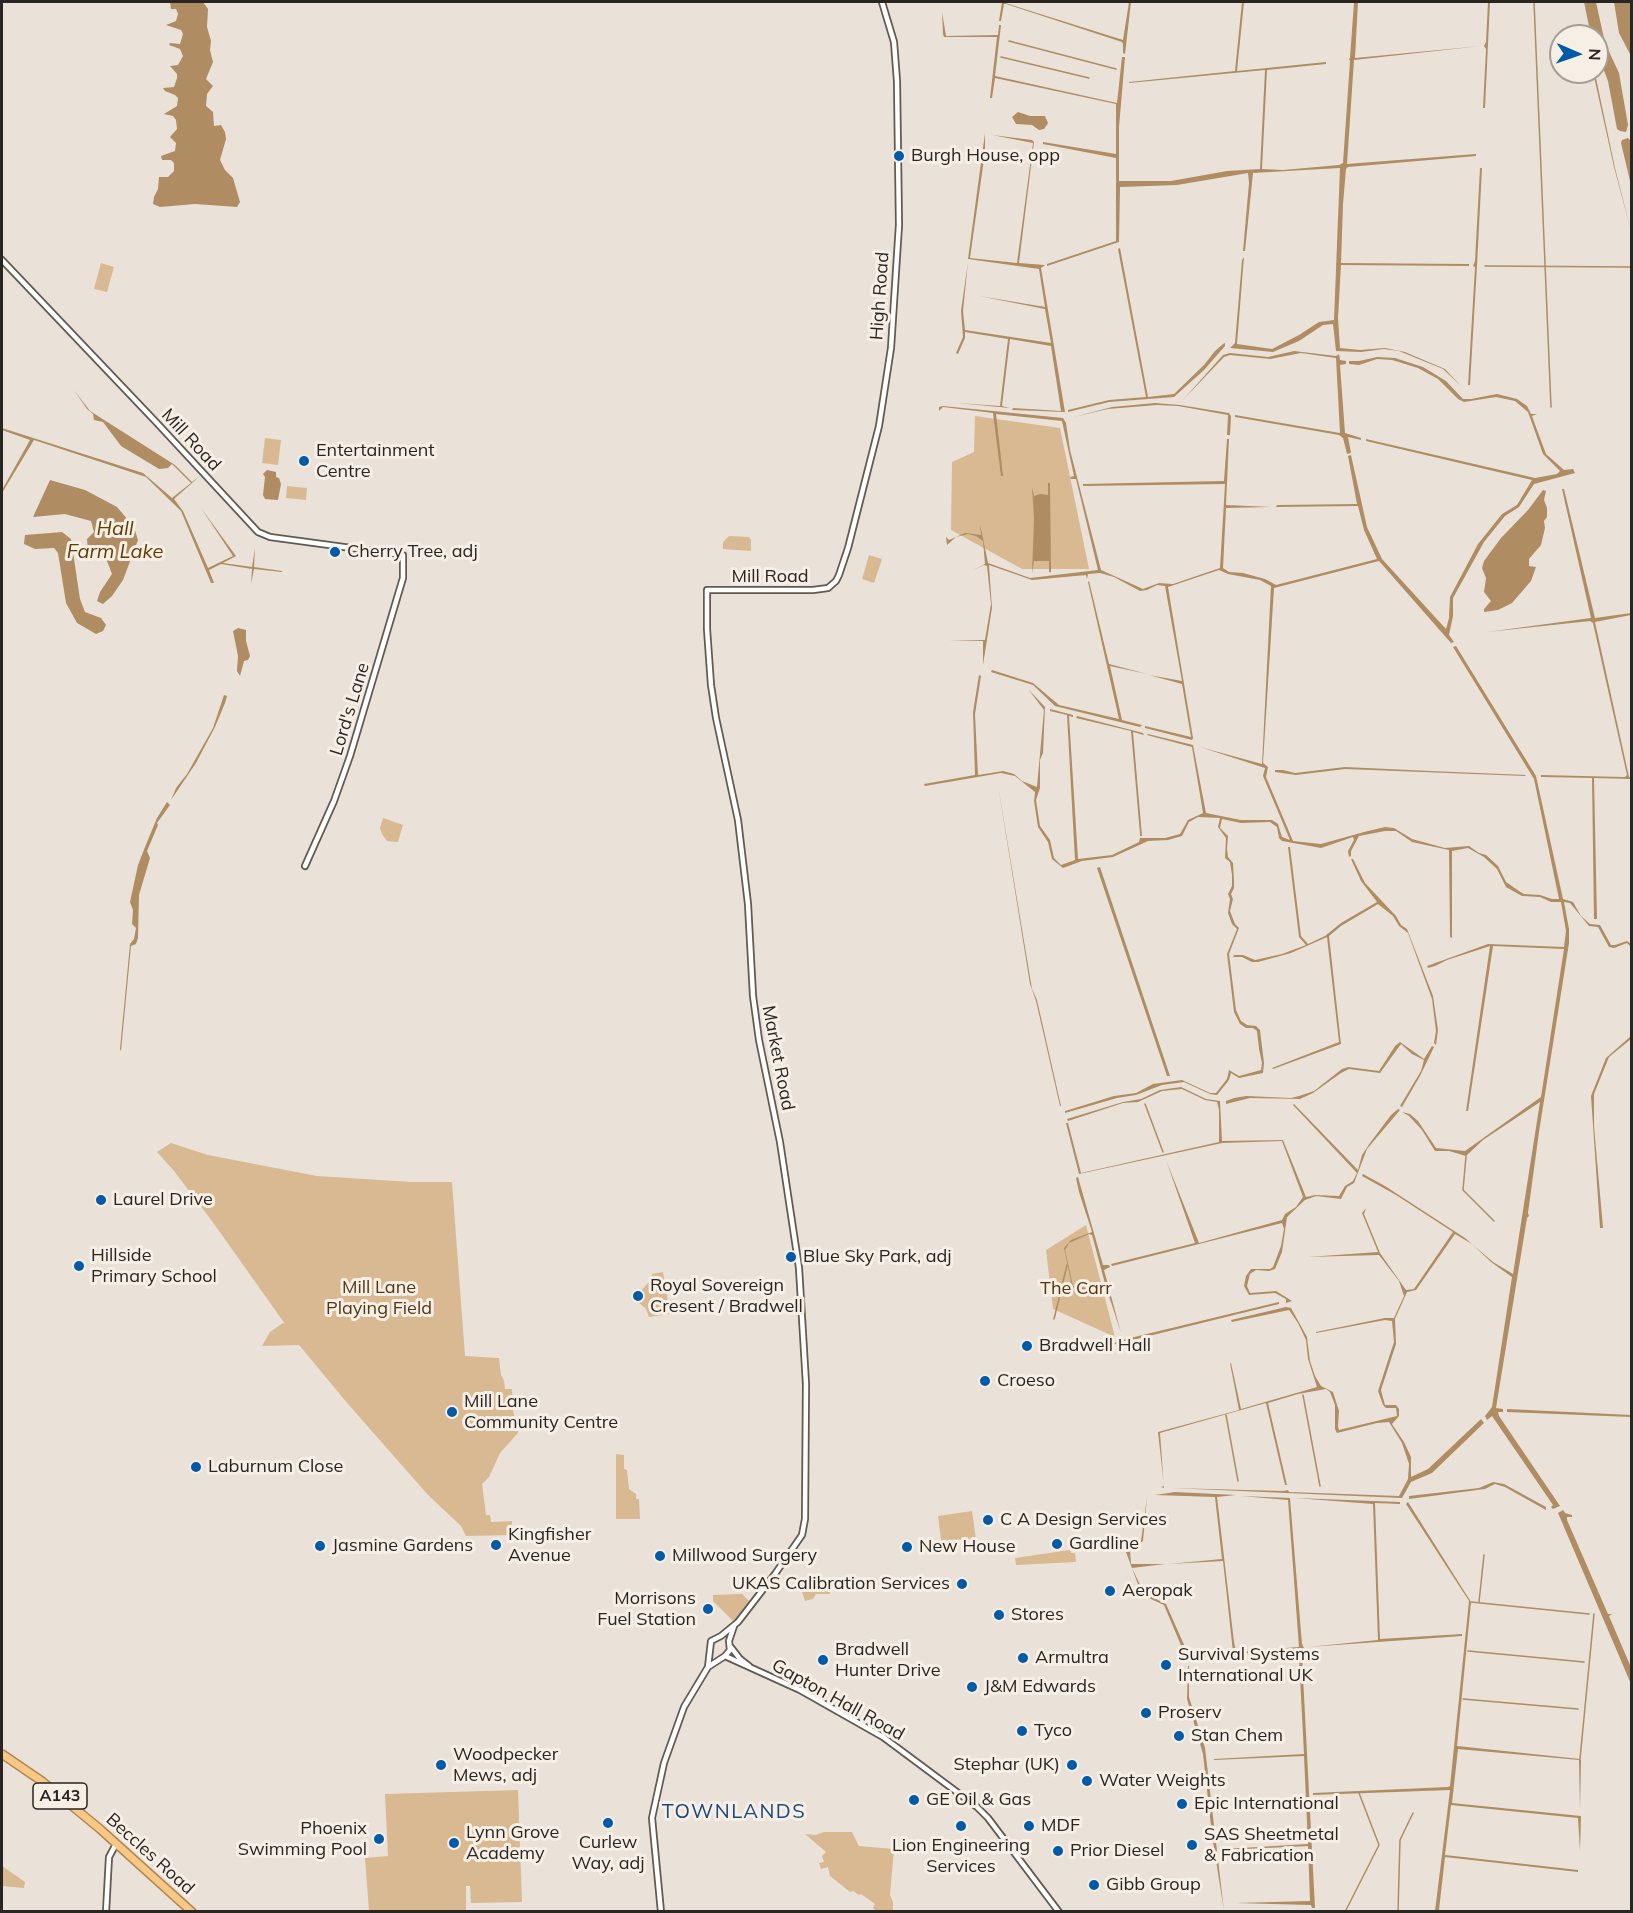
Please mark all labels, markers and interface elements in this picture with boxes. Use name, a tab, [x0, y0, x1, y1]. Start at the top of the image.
north arrow	[1549, 24, 1609, 84]
text: N	[1585, 48, 1605, 61]
place label: Burgh House, opp	[911, 145, 1060, 167]
marker: Burgh House, opp	[892, 149, 906, 163]
street label: High Road	[866, 251, 894, 341]
street label: Mill Road	[157, 404, 225, 476]
place label: Entertainment Centre	[316, 440, 435, 482]
marker: Entertainment Centre	[297, 454, 311, 468]
water label: Hall Farm Lake	[67, 517, 163, 564]
place label: Cherry Tree, adj	[347, 541, 478, 563]
marker: Cherry Tree, adj	[328, 545, 342, 559]
street label: Mill Road	[731, 566, 809, 588]
street label: Lord's Lane	[326, 660, 374, 758]
street label: Market Road	[757, 1004, 799, 1112]
place label: Laurel Drive	[113, 1189, 213, 1211]
marker: Laurel Drive	[94, 1193, 108, 1207]
place label: Hillside Primary School	[91, 1245, 217, 1288]
place label: Blue Sky Park, adj	[803, 1246, 952, 1268]
marker: Blue Sky Park, adj	[784, 1250, 798, 1264]
marker: Hillside Primary School	[72, 1259, 86, 1273]
place label: Royal Sovereign Cresent / Bradwell	[650, 1275, 803, 1318]
park label: Mill Lane Playing Field	[326, 1277, 432, 1320]
park label: The Carr	[1040, 1278, 1112, 1300]
marker: Royal Sovereign Cresent / Bradwell	[631, 1289, 645, 1303]
place label: Bradwell Hall	[1039, 1335, 1151, 1357]
marker: Bradwell Hall	[1020, 1339, 1034, 1353]
place label: Croeso	[997, 1370, 1055, 1392]
marker: Croeso	[978, 1374, 992, 1388]
place label: Mill Lane Community Centre	[464, 1391, 618, 1434]
marker: Mill Lane Community Centre	[445, 1405, 459, 1419]
place label: Laburnum Close	[208, 1456, 343, 1478]
marker: Laburnum Close	[189, 1460, 203, 1474]
place label: C A Design Services	[1000, 1509, 1167, 1531]
marker: C A Design Services	[981, 1513, 995, 1527]
place label: Kingfisher Avenue	[508, 1524, 591, 1567]
place label: Gardline	[1069, 1533, 1139, 1555]
place label: Jasmine Gardens	[332, 1535, 473, 1557]
place label: New House	[919, 1536, 1016, 1558]
marker: Gardline	[1050, 1537, 1064, 1551]
marker: Kingfisher Avenue	[489, 1538, 503, 1552]
marker: Jasmine Gardens	[313, 1539, 327, 1553]
marker: New House	[900, 1540, 914, 1554]
place label: Millwood Surgery	[672, 1545, 817, 1567]
marker: Millwood Surgery	[653, 1549, 667, 1563]
place label: UKAS Calibration Services	[732, 1573, 950, 1595]
marker: UKAS Calibration Services	[955, 1577, 969, 1591]
place label: Aeropak	[1122, 1580, 1192, 1602]
marker: Aeropak	[1103, 1584, 1117, 1598]
place label: Morrisons Fuel Station	[597, 1588, 696, 1630]
marker: Morrisons Fuel Station	[701, 1602, 715, 1616]
place label: Stores	[1011, 1604, 1064, 1626]
marker: Stores	[992, 1608, 1006, 1622]
place label: Bradwell Hunter Drive	[835, 1639, 940, 1682]
place label: Survival Systems International UK	[1178, 1644, 1320, 1686]
place label: Armultra	[1035, 1647, 1109, 1669]
marker: Armultra	[1016, 1651, 1030, 1665]
marker: Bradwell Hunter Drive	[816, 1653, 830, 1667]
street label: Gapton Hall Road	[768, 1655, 908, 1745]
marker: Survival Systems International UK	[1159, 1658, 1173, 1672]
place label: J&M Edwards	[984, 1676, 1096, 1698]
marker: J&M Edwards	[965, 1680, 979, 1694]
place label: Proserv	[1158, 1702, 1222, 1724]
marker: Proserv	[1139, 1706, 1153, 1720]
place label: Tyco	[1034, 1720, 1072, 1742]
marker: Tyco	[1015, 1724, 1029, 1738]
place label: Stan Chem	[1191, 1725, 1283, 1747]
marker: Stan Chem	[1172, 1729, 1186, 1743]
place label: Woodpecker Mews, adj	[453, 1744, 558, 1786]
place label: Stephar (UK)	[953, 1754, 1060, 1776]
marker: Woodpecker Mews, adj	[434, 1758, 448, 1772]
marker: Stephar (UK)	[1065, 1758, 1079, 1772]
place label: Water Weights	[1099, 1770, 1226, 1792]
marker: Water Weights	[1080, 1774, 1094, 1788]
road number: A143	[33, 1783, 87, 1809]
place label: GE Oil & Gas	[926, 1789, 1031, 1811]
marker: GE Oil & Gas	[907, 1793, 921, 1807]
place label: Epic International	[1194, 1793, 1339, 1815]
marker: Epic International	[1175, 1797, 1189, 1811]
district label: TOWNLANDS	[662, 1800, 806, 1824]
street label: Beccles Road	[101, 1809, 199, 1899]
place label: MDF	[1041, 1815, 1080, 1837]
marker: Curlew Way, adj	[601, 1816, 615, 1830]
place label: Phoenix Swimming Pool	[238, 1818, 367, 1860]
marker: Lion Engineering Services	[954, 1819, 968, 1833]
marker: MDF	[1022, 1819, 1036, 1833]
place label: Lynn Grove Academy	[466, 1822, 559, 1864]
place label: SAS Sheetmetal & Fabrication	[1204, 1824, 1339, 1866]
marker: Phoenix Swimming Pool	[372, 1832, 386, 1846]
place label: Curlew Way, adj	[571, 1832, 645, 1874]
place label: Lion Engineering Services	[892, 1835, 1030, 1878]
marker: Lynn Grove Academy	[447, 1836, 461, 1850]
marker: SAS Sheetmetal & Fabrication	[1185, 1838, 1199, 1852]
place label: Prior Diesel	[1070, 1840, 1164, 1862]
marker: Prior Diesel	[1051, 1844, 1065, 1858]
place label: Gibb Group	[1106, 1874, 1201, 1896]
marker: Gibb Group	[1087, 1878, 1101, 1892]

